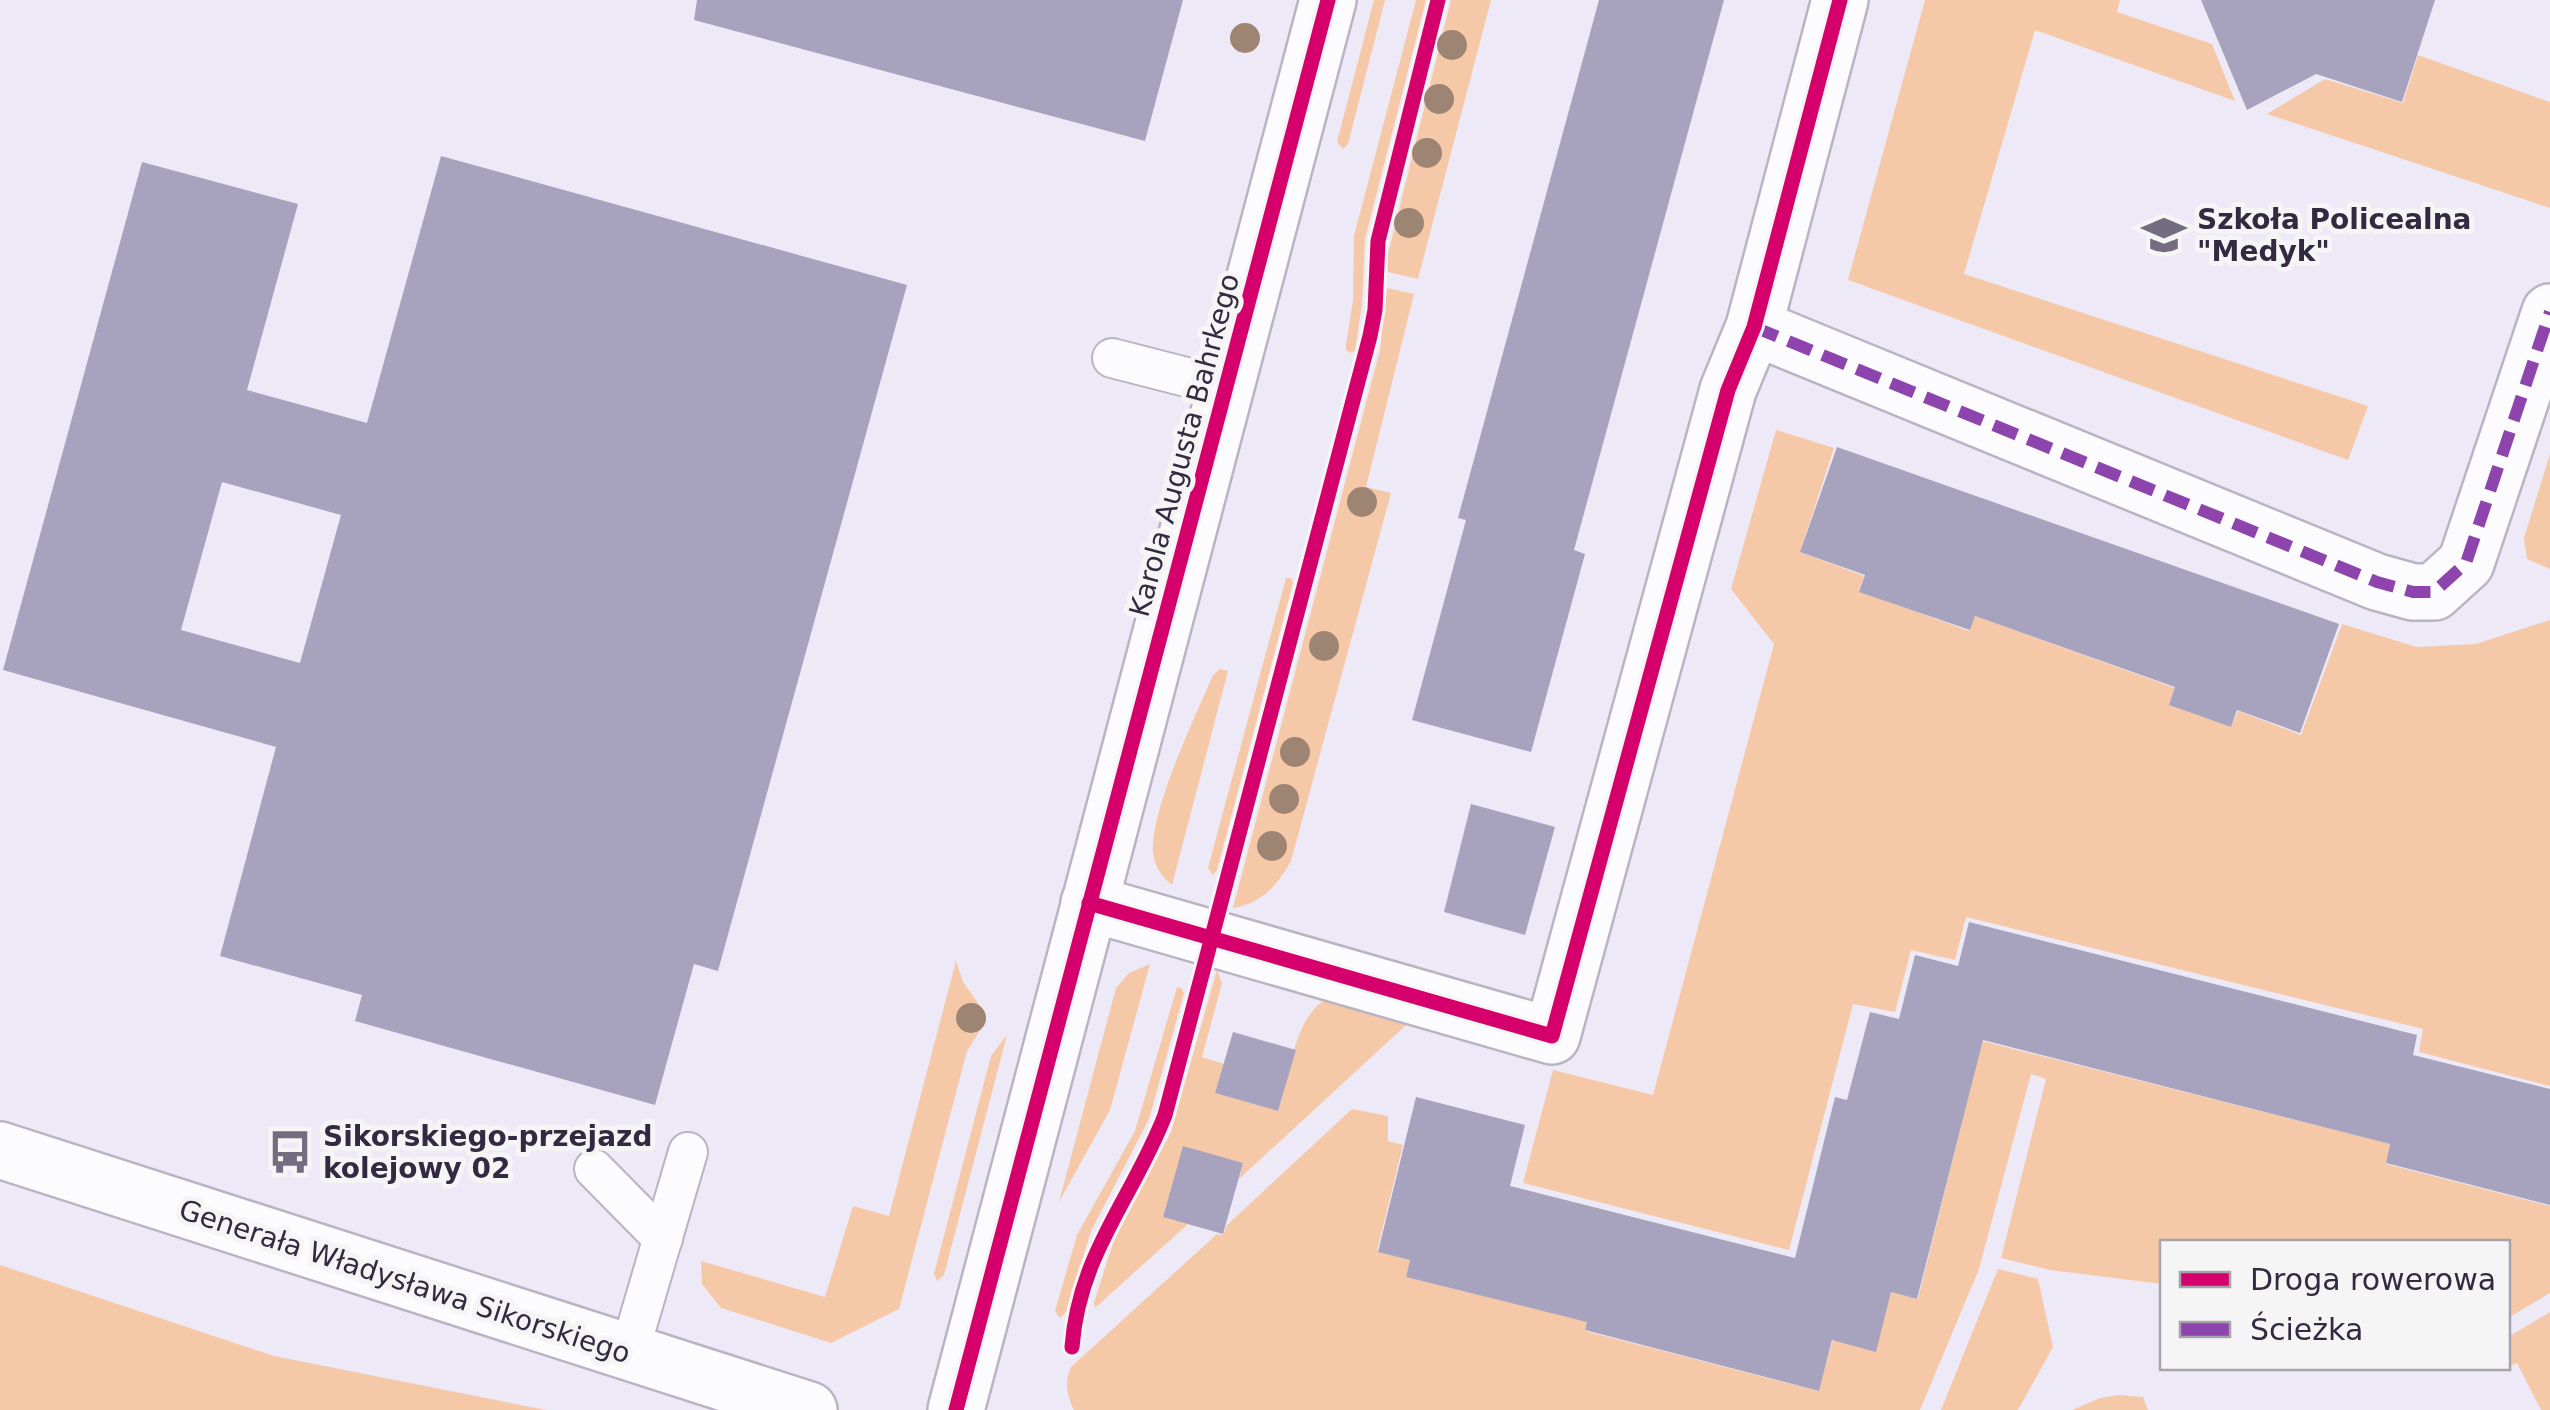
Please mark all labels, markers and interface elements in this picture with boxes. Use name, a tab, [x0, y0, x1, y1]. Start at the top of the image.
place label: Szkoła Policealna "Medyk"	[2197, 203, 2471, 268]
school or university icon: Szkoła Policealna "Medyk"	[2140, 211, 2188, 259]
street label: Karola Augusta Bahrkego	[1123, 270, 1246, 620]
place label: Sikorskiego-przejazd kolejowy 02	[323, 1120, 652, 1185]
bus stop icon: Sikorskiego-przejazd kolejowy 02	[266, 1128, 314, 1176]
street label: Generała Władysława Sikorskiego	[175, 1193, 635, 1370]
legend	[2160, 1240, 2510, 1370]
text: Droga rowerowa	[2250, 1262, 2496, 1297]
text: Ścieżka	[2250, 1311, 2363, 1347]

